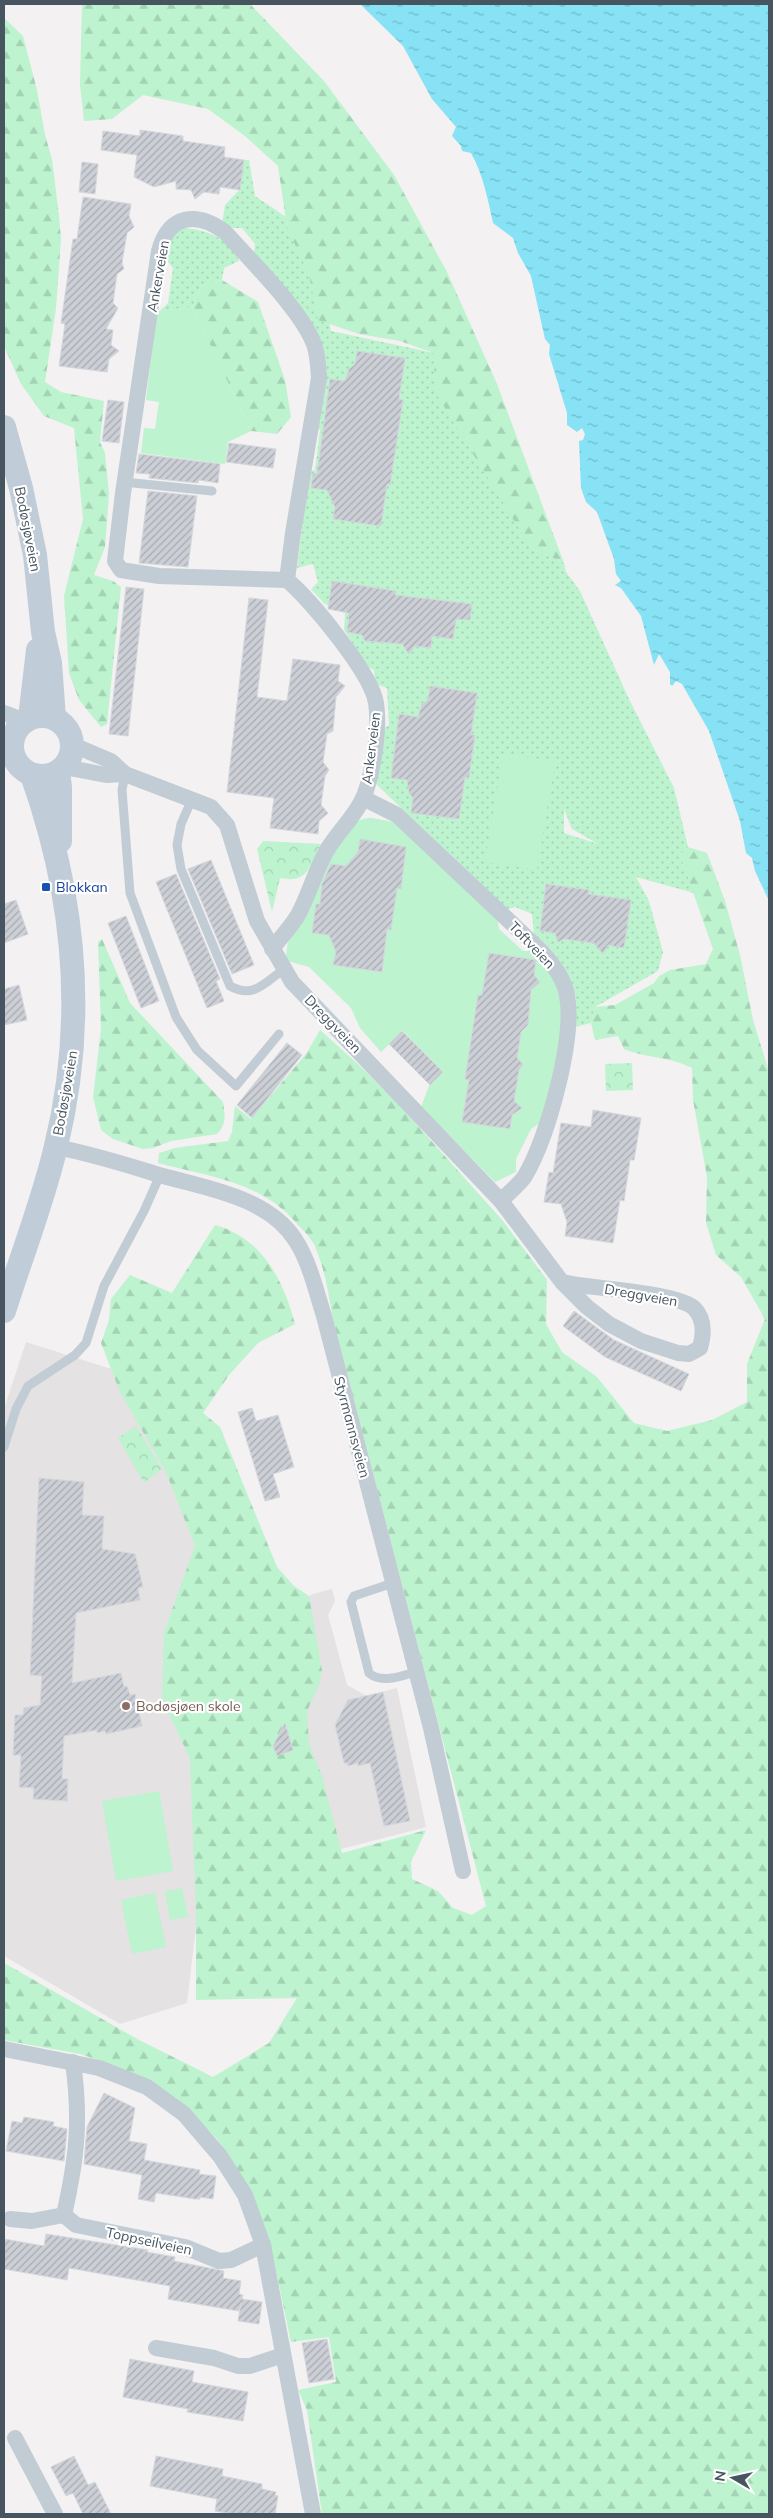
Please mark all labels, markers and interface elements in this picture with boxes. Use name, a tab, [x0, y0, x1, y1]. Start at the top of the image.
street label: Ankerveien	[143, 239, 173, 313]
street label: Bodøsjøveien	[11, 485, 45, 573]
street label: Ankerveien	[358, 711, 384, 785]
place label: Blokkan	[56, 878, 108, 896]
marker: Blokkan	[40, 881, 52, 893]
street label: Toftveien	[505, 918, 559, 972]
street label: Dreggveien	[301, 991, 365, 1057]
street label: Bodøsjøveien	[49, 1049, 81, 1137]
street label: Dreggveien	[603, 1280, 679, 1310]
street label: Styrmannsveien	[330, 1374, 374, 1480]
place label: Bodøsjøen skole	[136, 1697, 241, 1715]
marker: Bodøsjøen skole	[120, 1700, 132, 1712]
street label: Toppseilveien	[104, 2223, 194, 2259]
north arrow	[708, 2453, 758, 2503]
text: N	[710, 2469, 730, 2483]

